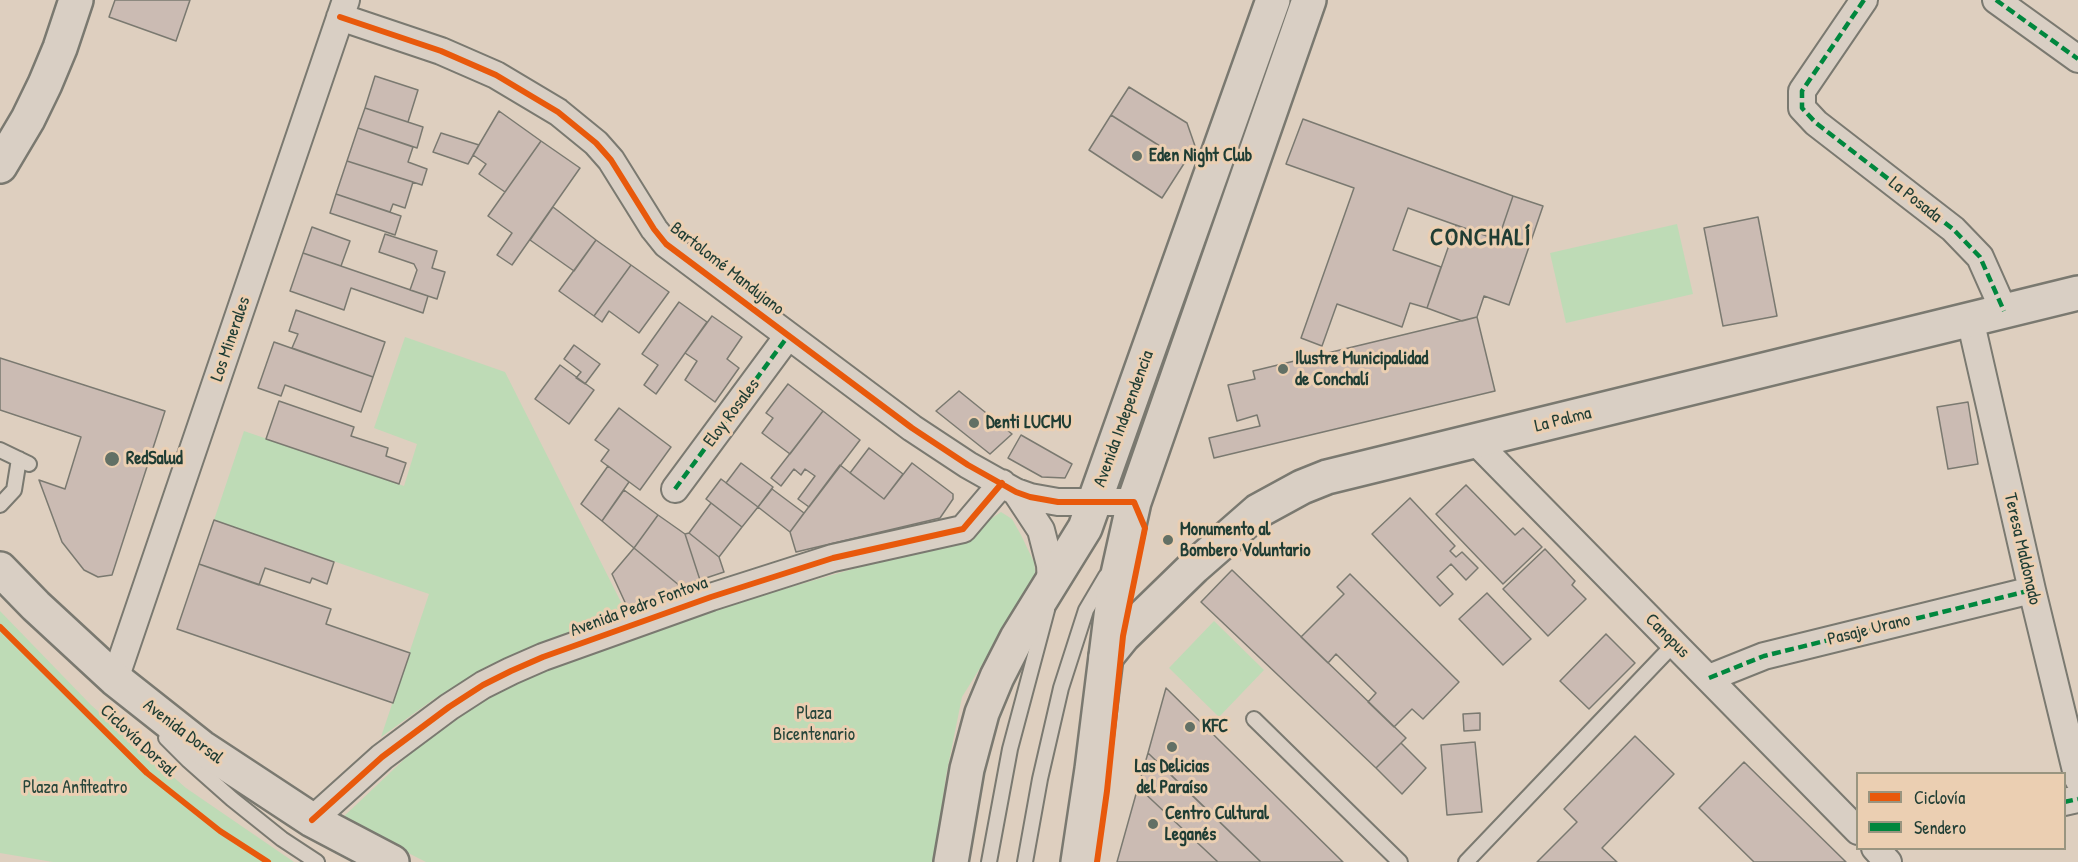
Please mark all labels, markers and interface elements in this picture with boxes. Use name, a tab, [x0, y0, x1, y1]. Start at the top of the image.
place label: Eden Night Club	[1149, 145, 1252, 167]
marker: Eden Night Club	[1130, 149, 1144, 163]
street label: La Posada	[1884, 172, 1946, 228]
street label: Bartolomé Mandujano	[666, 218, 788, 320]
district label: CONCHALÍ	[1430, 225, 1532, 253]
street label: Los Minerales	[206, 294, 256, 384]
street label: Avenida Independencia	[1089, 348, 1159, 490]
place label: Ilustre Municipalidad de Conchalí	[1295, 348, 1428, 391]
marker: Ilustre Municipalidad de Conchalí	[1276, 362, 1290, 376]
street label: Eloy Rosales	[699, 375, 765, 451]
street label: La Palma	[1532, 403, 1594, 437]
place label: Denti LUCMU	[986, 412, 1071, 434]
marker: Denti LUCMU	[967, 416, 981, 430]
place label: RedSalud	[126, 448, 183, 470]
marker: RedSalud	[103, 450, 121, 468]
street label: Teresa Maldonado	[1999, 491, 2045, 607]
place label: Monumento al Bombero Voluntario	[1180, 519, 1310, 562]
marker: Monumento al Bombero Voluntario	[1161, 533, 1175, 547]
street label: Avenida Pedro Fontova	[567, 572, 711, 642]
street label: Canopus	[1640, 609, 1694, 663]
street label: Pasaje Urano	[1825, 609, 1913, 651]
street label: Avenida Dorsal	[139, 695, 227, 769]
street label: Ciclovía Dorsal	[95, 700, 181, 782]
park label: Plaza Bicentenario	[773, 703, 855, 746]
place label: KFC	[1202, 716, 1228, 738]
marker: KFC	[1183, 720, 1197, 734]
marker: Las Delicias del Paraíso	[1165, 740, 1179, 754]
place label: Las Delicias del Paraíso	[1135, 756, 1209, 798]
legend	[1856, 772, 2066, 850]
park label: Plaza Anfiteatro	[23, 777, 127, 799]
text: Ciclovía	[1914, 785, 1965, 810]
place label: Centro Cultural Leganés	[1165, 803, 1269, 846]
text: Sendero	[1914, 815, 1966, 840]
marker: Centro Cultural Leganés	[1146, 817, 1160, 831]

